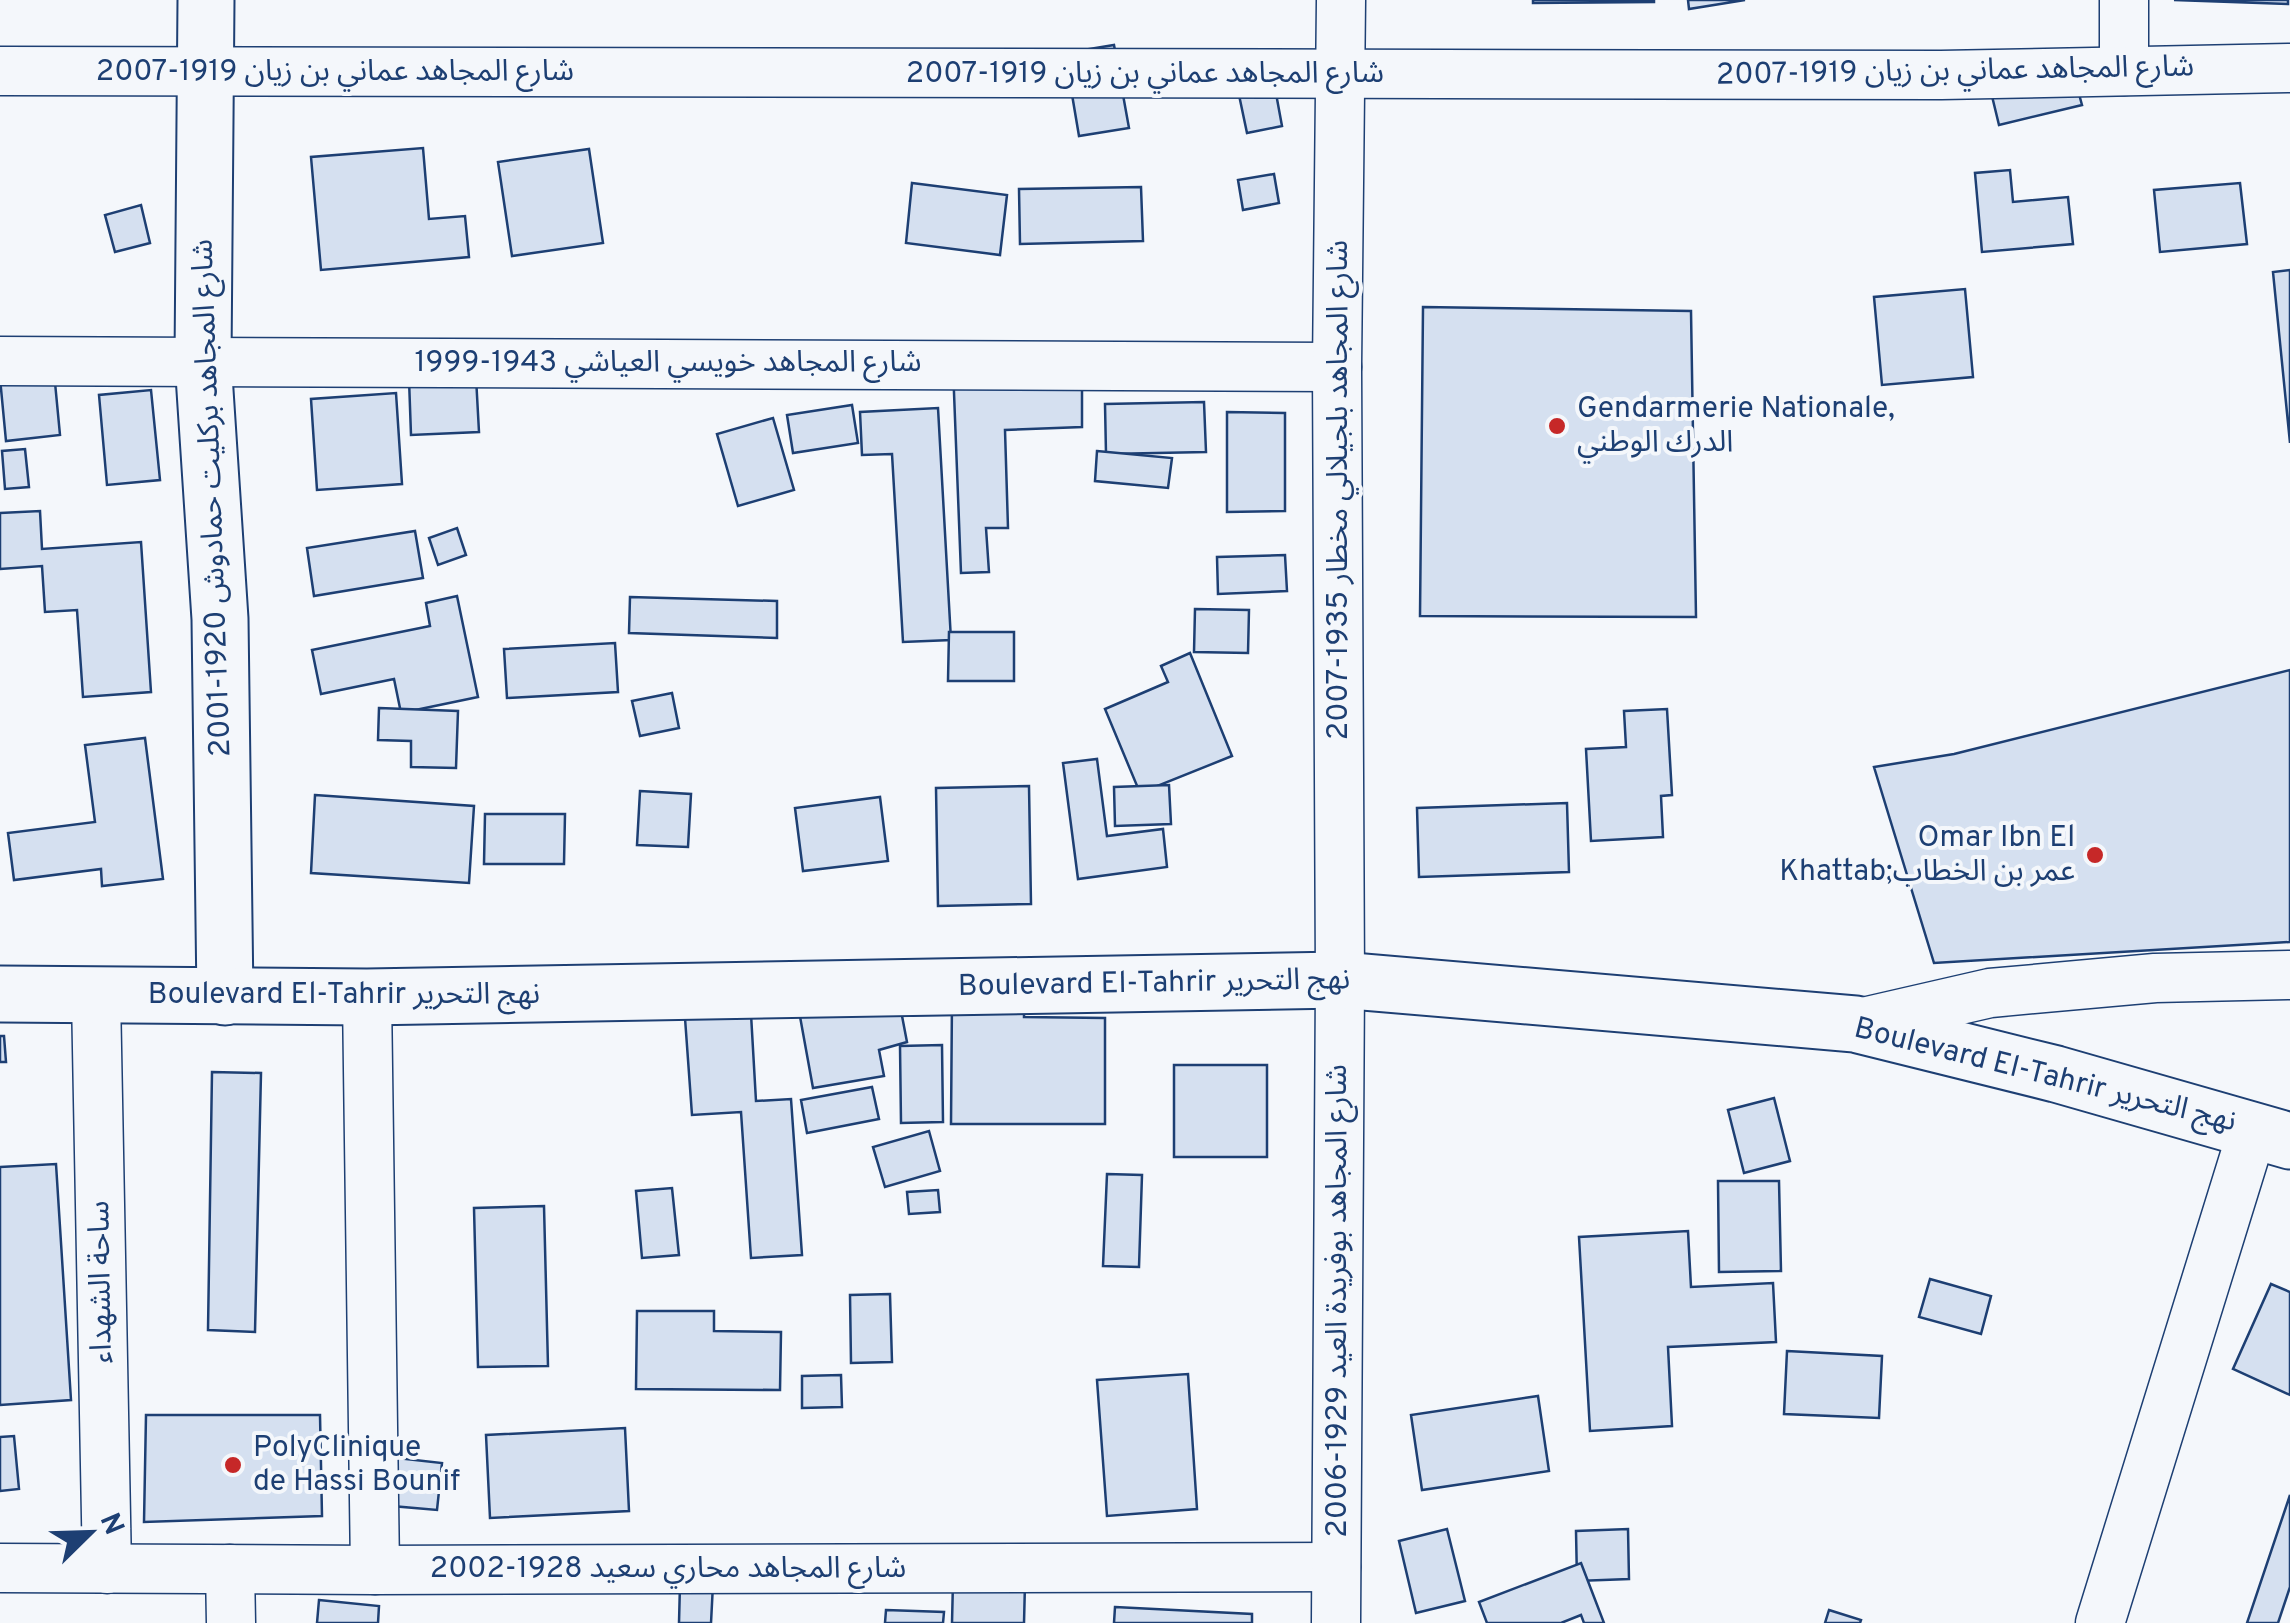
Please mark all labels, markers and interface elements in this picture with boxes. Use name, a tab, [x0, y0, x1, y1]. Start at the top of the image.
street label: شارع المجاهد عماني بن زيان 1919-2007	[1716, 49, 2194, 97]
street label: شارع المجاهد عماني بن زيان 1919-2007	[96, 54, 574, 92]
street label: شارع المجاهد عماني بن زيان 1919-2007	[906, 56, 1384, 94]
street label: شارع المجاهد بركليت حمادوش 1920-2001	[185, 238, 242, 758]
street label: شارع المجاهد بلجيلالي مخطار 1935-2007	[1321, 240, 1359, 740]
street label: شارع المجاهد خويسي العياشي 1943-1999	[414, 345, 922, 383]
place label: Gendarmerie Nationale, الدرك الوطني	[1577, 391, 1895, 463]
marker: Gendarmerie Nationale, الدرك الوطني	[1546, 415, 1568, 437]
place label: Omar Ibn El Khattab;عمر بن الخطاب	[1779, 820, 2075, 891]
marker: Omar Ibn El Khattab;عمر بن الخطاب	[2084, 844, 2106, 866]
street label: Boulevard El-Tahrir نهج التحرير	[958, 962, 1351, 1007]
street label: Boulevard El-Tahrir نهج التحرير	[148, 977, 540, 1015]
street label: Boulevard El-Tahrir نهج التحرير	[1850, 1011, 2240, 1142]
street label: شارع المجاهد بوفريدة العيد 1929-2006	[1320, 1064, 1358, 1538]
street label: ساحة الشهداء	[82, 1200, 122, 1364]
place label: PolyClinique de Hassi Bounif	[253, 1430, 460, 1501]
marker: PolyClinique de Hassi Bounif	[222, 1454, 244, 1476]
north arrow	[40, 1483, 140, 1583]
text: N	[90, 1508, 131, 1541]
street label: شارع المجاهد محاري سعيد 1928-2002	[430, 1551, 906, 1589]

